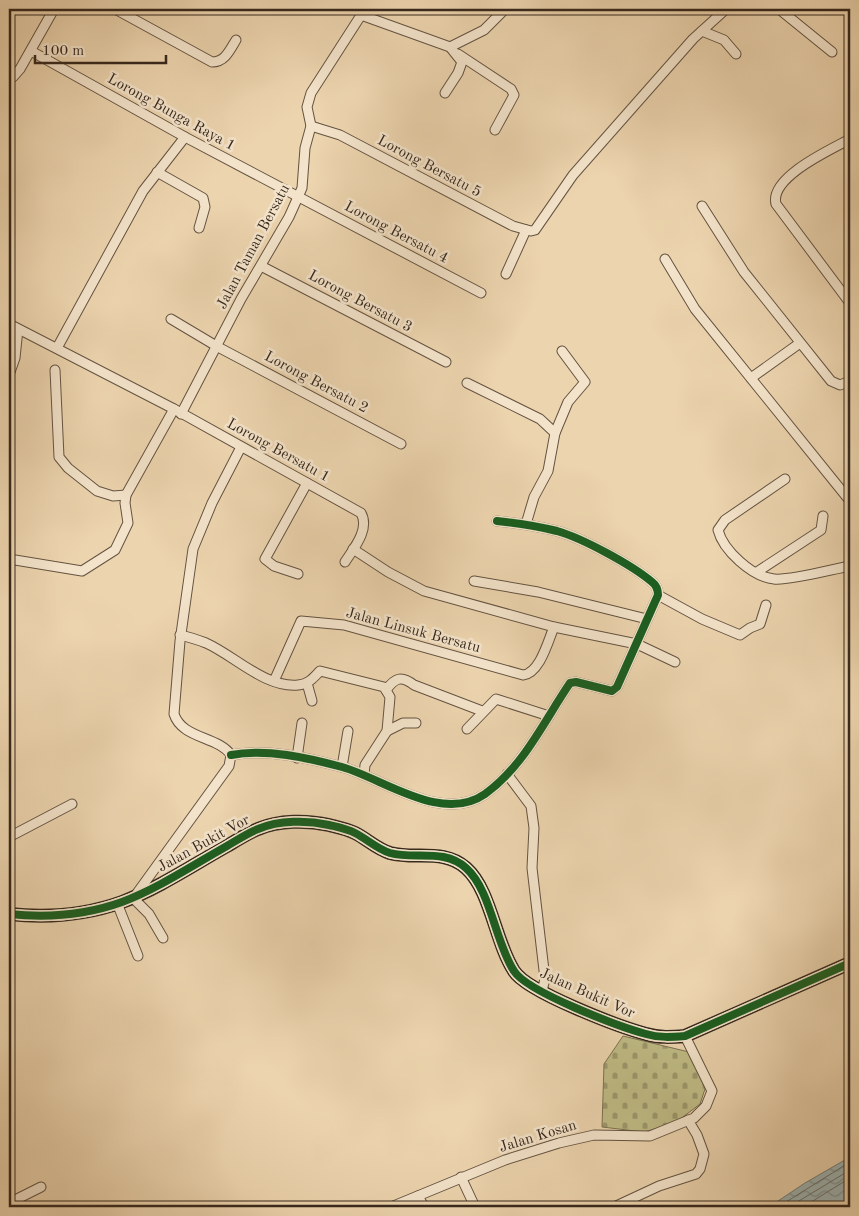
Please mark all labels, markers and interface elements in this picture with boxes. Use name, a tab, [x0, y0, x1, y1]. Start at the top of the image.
scale bar	[35, 32, 166, 64]
text: 100 m	[42, 44, 84, 59]
street label: Lorong Bunga Raya 1	[105, 72, 237, 154]
street label: Lorong Bersatu 5	[375, 133, 483, 201]
street label: Jalan Taman Bersatu	[215, 182, 293, 312]
street label: Lorong Bersatu 4	[342, 199, 450, 267]
street label: Lorong Bersatu 3	[306, 268, 414, 336]
street label: Lorong Bersatu 2	[262, 349, 370, 417]
street label: Lorong Bersatu 1	[224, 417, 332, 485]
street label: Jalan Linsuk Bersatu	[344, 606, 482, 656]
street label: Jalan Bukit Vor	[155, 813, 253, 875]
street label: Jalan Bukit Vor	[537, 966, 637, 1022]
street label: Jalan Kosan	[498, 1118, 578, 1156]

